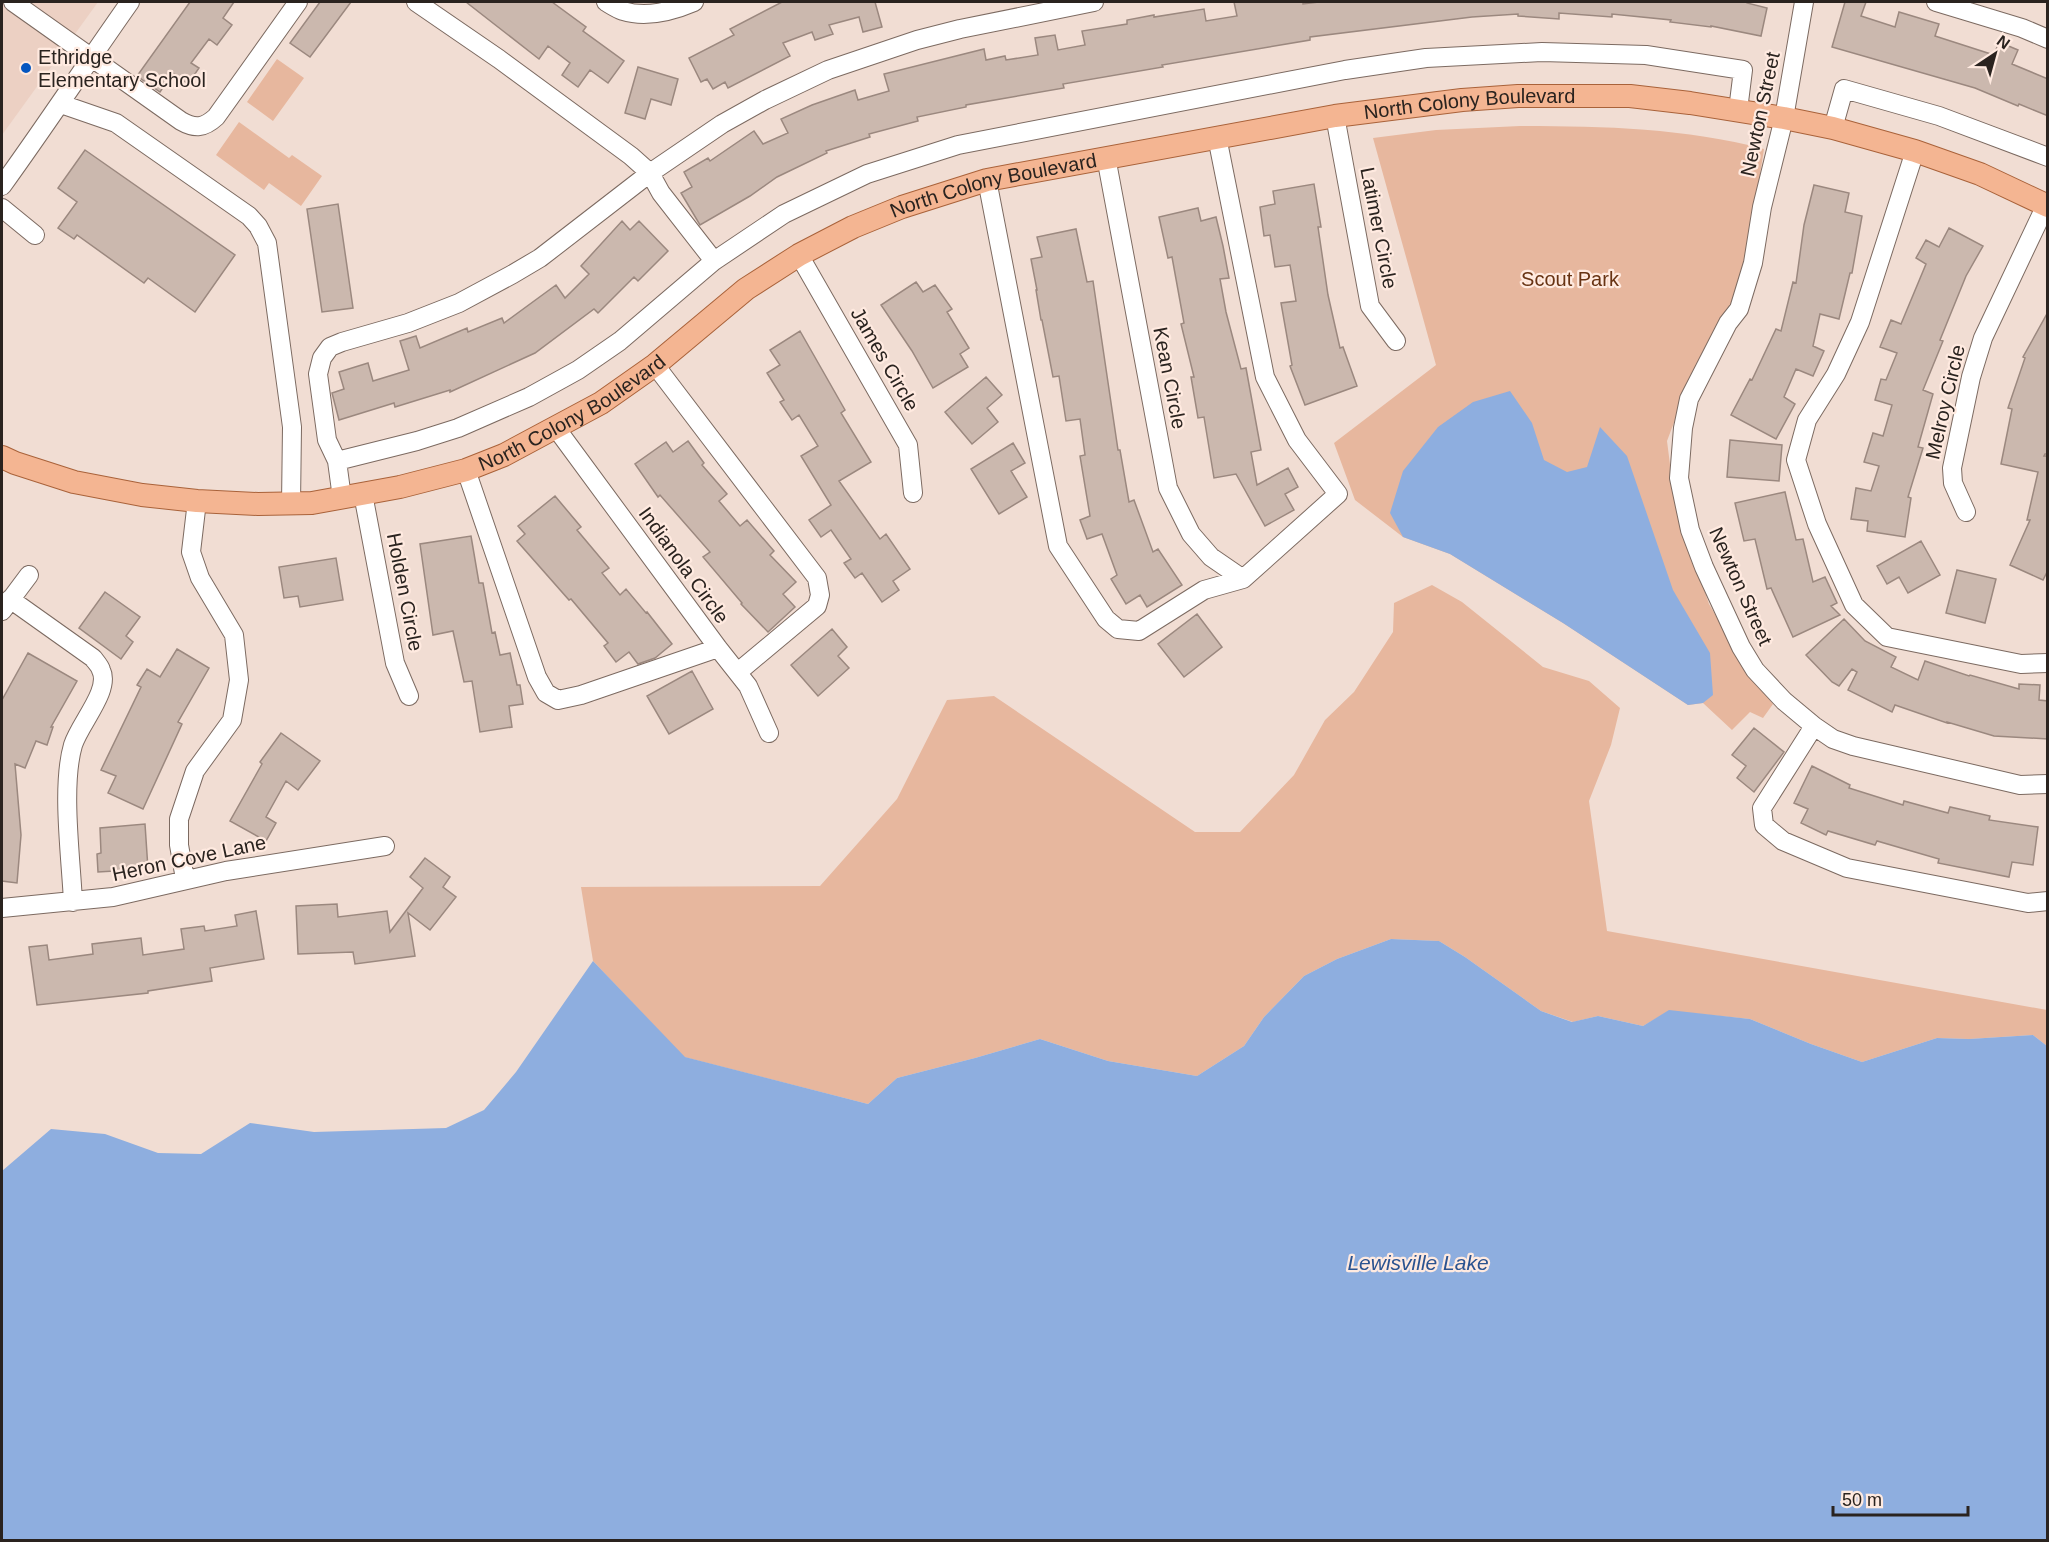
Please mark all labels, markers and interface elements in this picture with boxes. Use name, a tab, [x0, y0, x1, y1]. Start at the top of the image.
north arrow	[1965, 24, 2025, 84]
text: N	[1994, 32, 2013, 53]
place label: Ethridge Elementary School	[38, 46, 206, 91]
street label: Newton Street	[1736, 49, 1784, 178]
marker: Ethridge Elementary School	[19, 61, 33, 75]
street label: North Colony Boulevard	[1362, 85, 1575, 123]
street label: North Colony Boulevard	[887, 149, 1098, 222]
street label: Latimer Circle	[1356, 165, 1402, 291]
park label: Scout Park	[1521, 268, 1620, 290]
street label: James Circle	[847, 303, 923, 415]
street label: Kean Circle	[1149, 325, 1191, 431]
street label: Melroy Circle	[1921, 343, 1969, 461]
street label: North Colony Boulevard	[475, 350, 670, 475]
street label: Indianola Circle	[635, 503, 733, 627]
street label: Newton Street	[1705, 524, 1777, 649]
street label: Holden Circle	[383, 531, 427, 653]
street label: Heron Cove Lane	[110, 831, 268, 885]
water label: Lewisville Lake	[1347, 1251, 1489, 1274]
scale bar	[1833, 1479, 1968, 1517]
text: 50 m	[1842, 1490, 1882, 1510]

